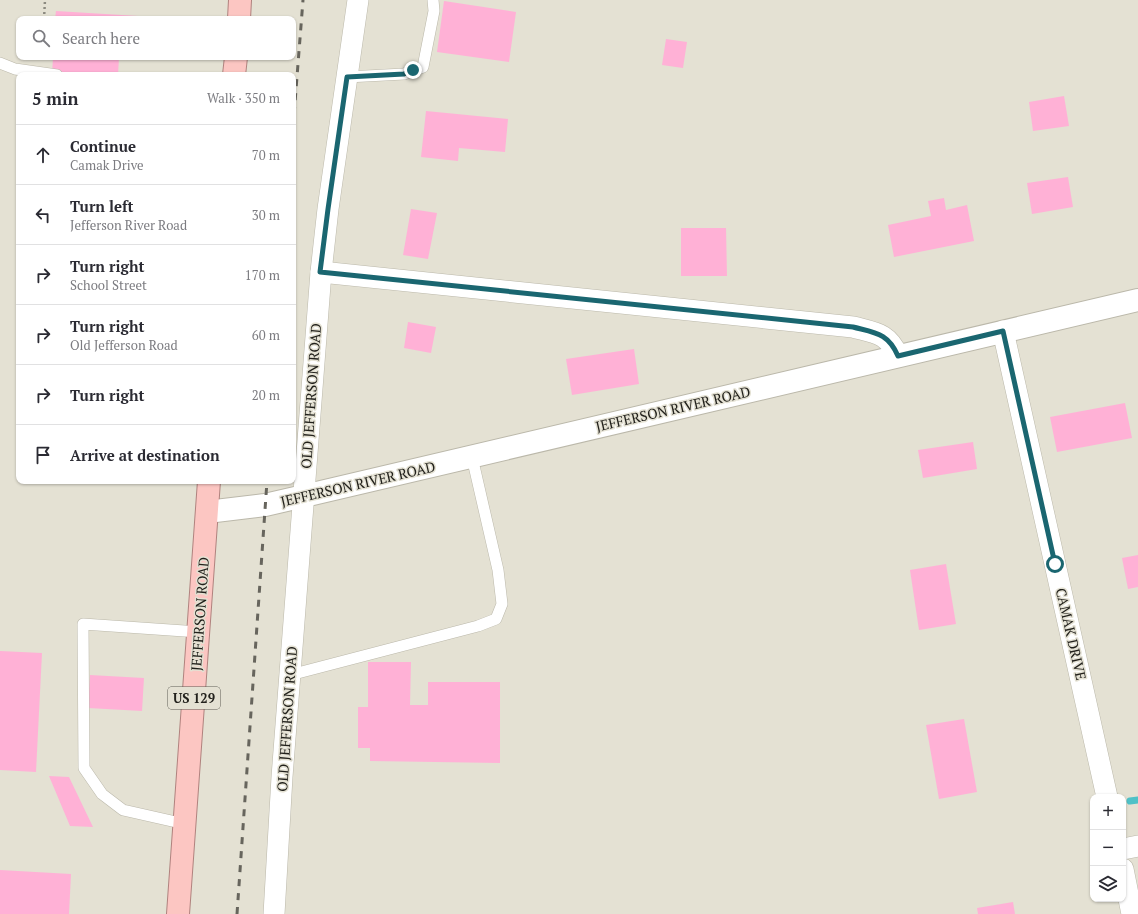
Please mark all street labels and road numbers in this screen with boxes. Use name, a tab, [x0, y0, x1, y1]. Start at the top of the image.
street label: OLD JEFFERSON ROAD	[296, 323, 325, 469]
street label: JEFFERSON RIVER ROAD	[594, 381, 752, 436]
street label: JEFFERSON RIVER ROAD	[279, 456, 437, 511]
street label: JEFFERSON ROAD	[186, 556, 213, 672]
street label: CAMAK DRIVE	[1052, 586, 1091, 682]
street label: OLD JEFFERSON ROAD	[272, 646, 301, 792]
road number: US 129	[168, 687, 220, 709]

